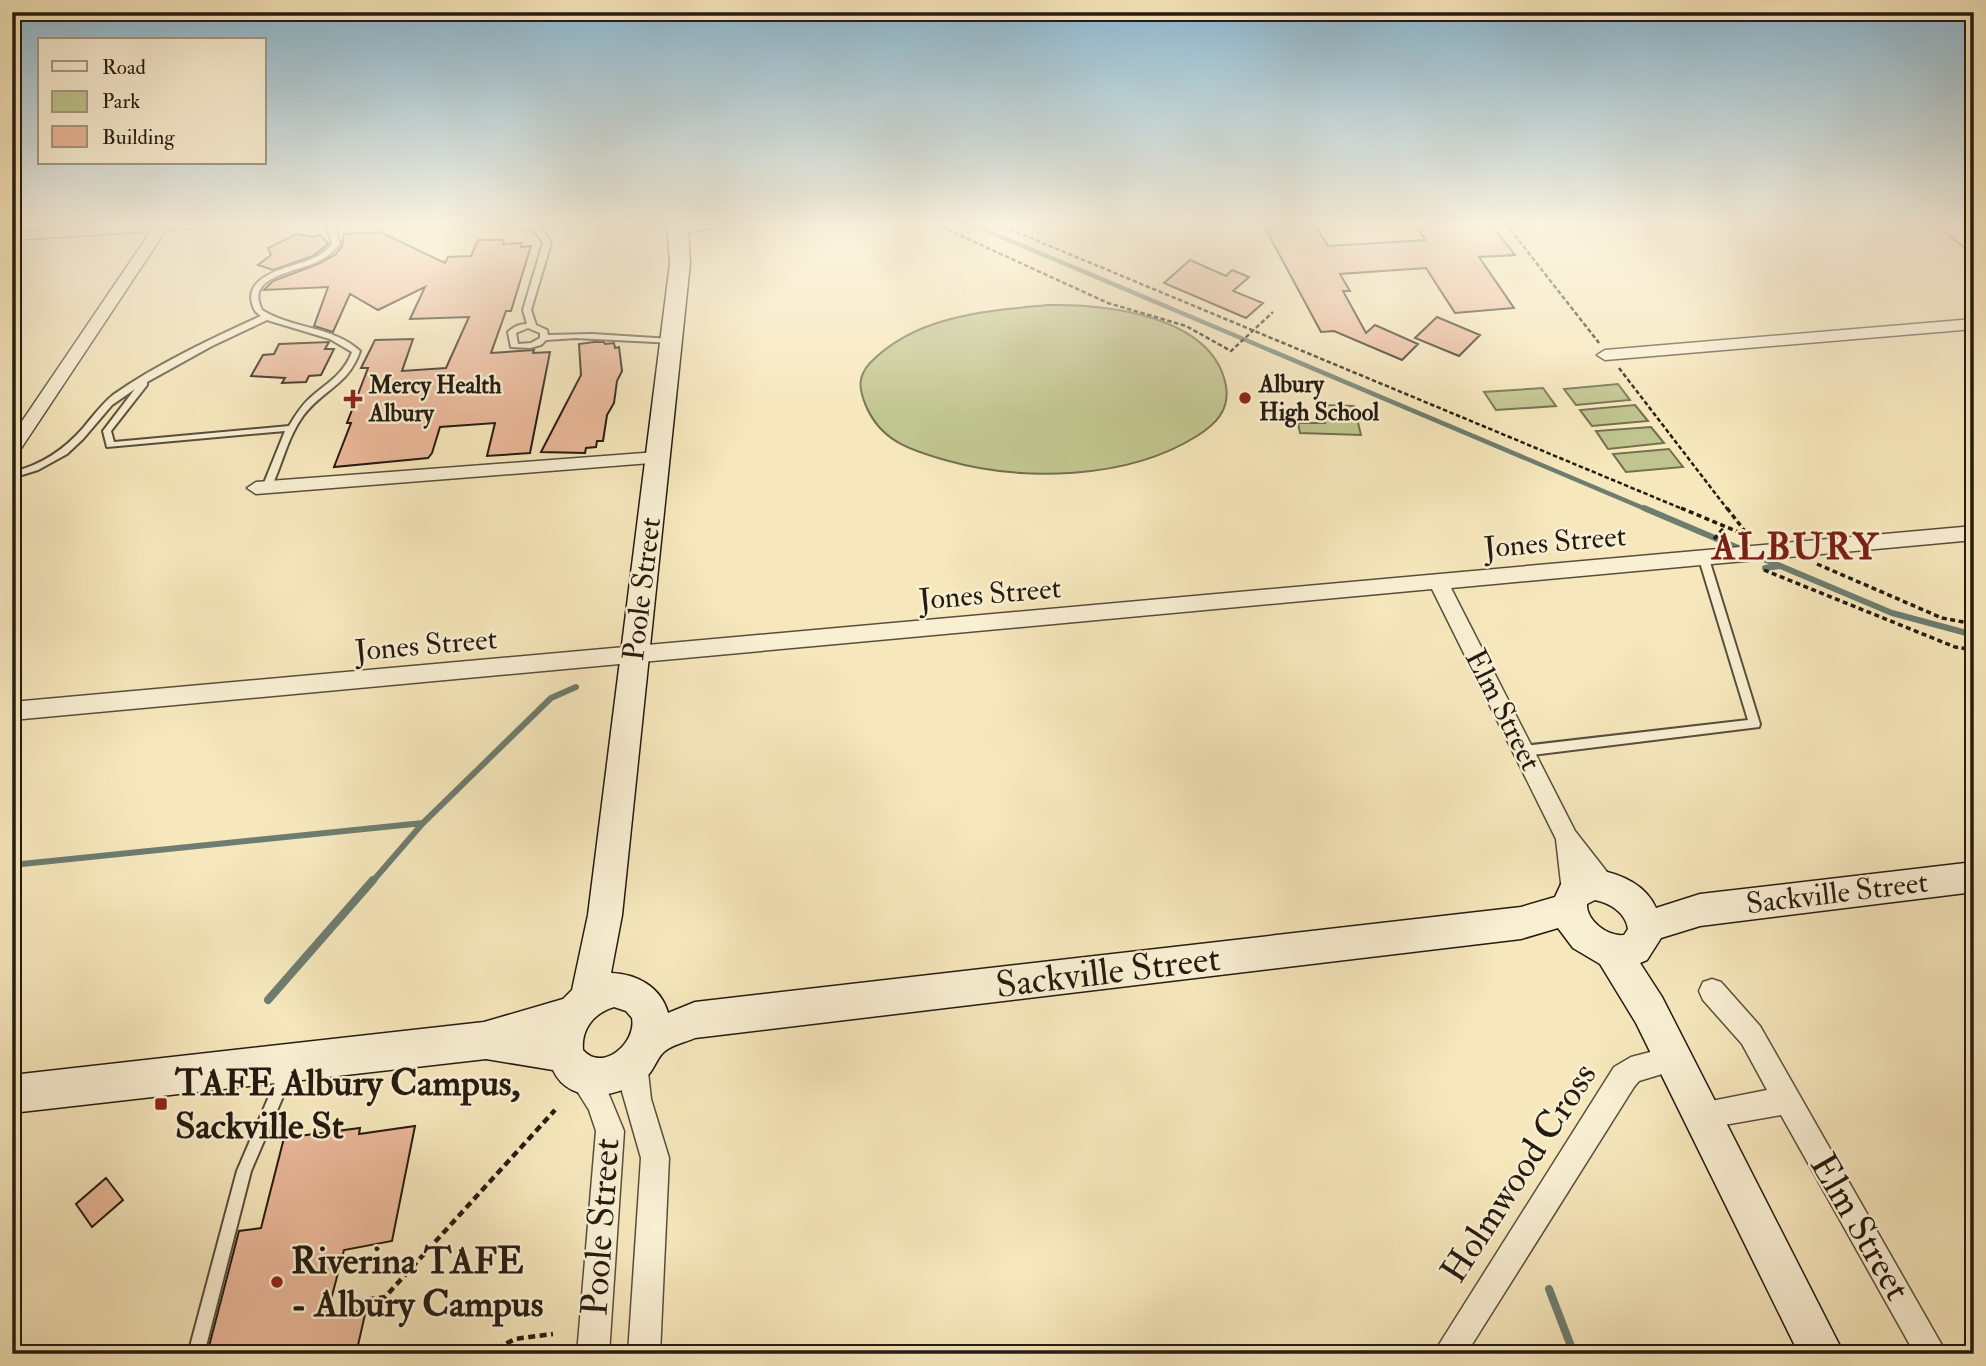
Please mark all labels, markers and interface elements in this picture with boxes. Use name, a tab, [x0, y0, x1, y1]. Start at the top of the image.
legend	[38, 38, 266, 164]
text: Road	[102, 54, 147, 81]
text: Park	[102, 88, 140, 115]
text: Building	[102, 124, 175, 151]
place label: Albury High School	[1258, 369, 1380, 428]
place label: Mercy Health Albury	[368, 370, 502, 429]
marker: Mercy Health Albury	[343, 389, 363, 409]
marker: Albury High School	[1237, 390, 1253, 406]
street label: Poole Street	[615, 515, 669, 663]
street label: Jones Street	[1481, 517, 1628, 567]
district label: ALBURY	[1710, 524, 1880, 571]
street label: Jones Street	[916, 569, 1063, 619]
street label: Jones Street	[352, 620, 499, 670]
street label: Elm Street	[1457, 643, 1549, 777]
street label: Sackville Street	[1744, 863, 1930, 923]
street label: Sackville Street	[993, 935, 1223, 1009]
street label: Holmwood Cross	[1430, 1054, 1608, 1292]
place label: TAFE Albury Campus, Sackville St	[174, 1060, 520, 1150]
marker: TAFE Albury Campus, Sackville St	[153, 1096, 169, 1112]
street label: Poole Street	[571, 1137, 631, 1317]
street label: Elm Street	[1799, 1145, 1921, 1309]
place label: Riverina TAFE - Albury Campus	[291, 1238, 544, 1328]
marker: Riverina TAFE - Albury Campus	[269, 1274, 285, 1290]

